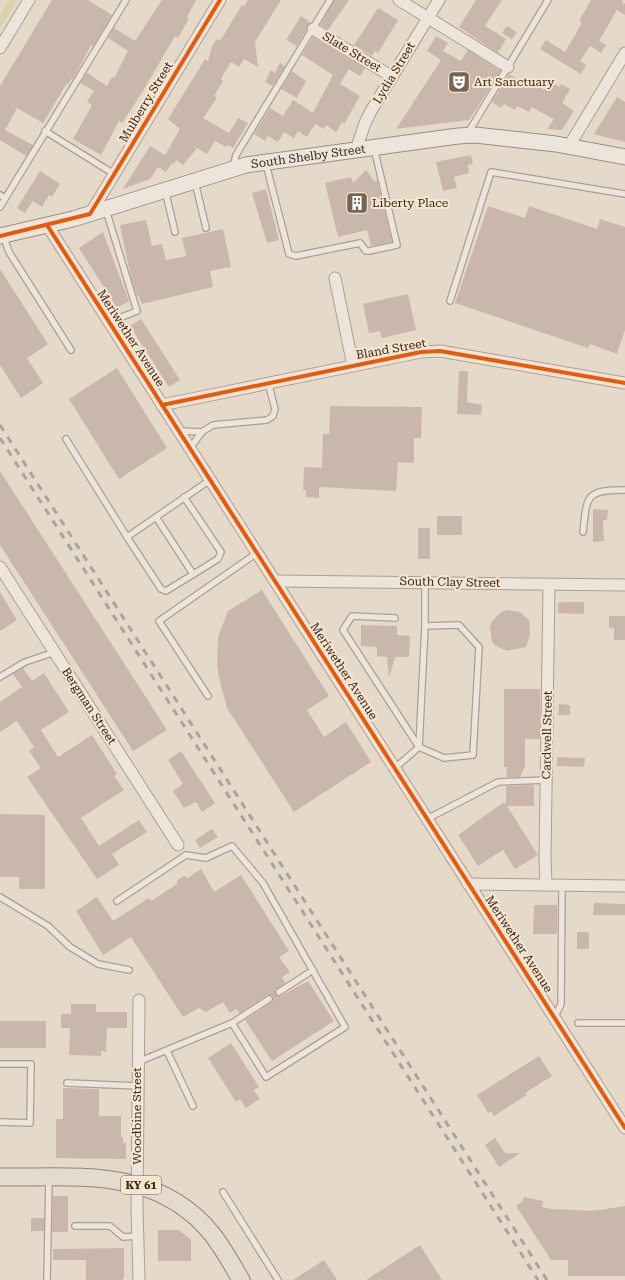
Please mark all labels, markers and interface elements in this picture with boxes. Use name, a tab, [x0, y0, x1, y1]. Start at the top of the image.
street label: Slate Street	[320, 29, 384, 75]
street label: Lydia Street	[370, 39, 418, 106]
street label: Mulberry Street	[116, 59, 176, 145]
theatre icon: Art Sanctuary	[446, 69, 472, 95]
place label: Art Sanctuary	[474, 75, 555, 89]
street label: South Shelby Street	[250, 142, 367, 171]
building icon: Liberty Place	[344, 190, 370, 216]
place label: Liberty Place	[372, 196, 449, 210]
street label: Meriwether Avenue	[94, 287, 168, 389]
street label: Bland Street	[355, 336, 428, 362]
street label: South Clay Street	[399, 574, 501, 590]
street label: Meriwether Avenue	[307, 620, 381, 722]
street label: Bergman Street	[59, 665, 119, 748]
street label: Cardwell Street	[539, 690, 555, 779]
street label: Meriwether Avenue	[482, 893, 556, 995]
street label: Woodbine Street	[130, 1067, 144, 1165]
road number: KY 61	[121, 1176, 161, 1194]

